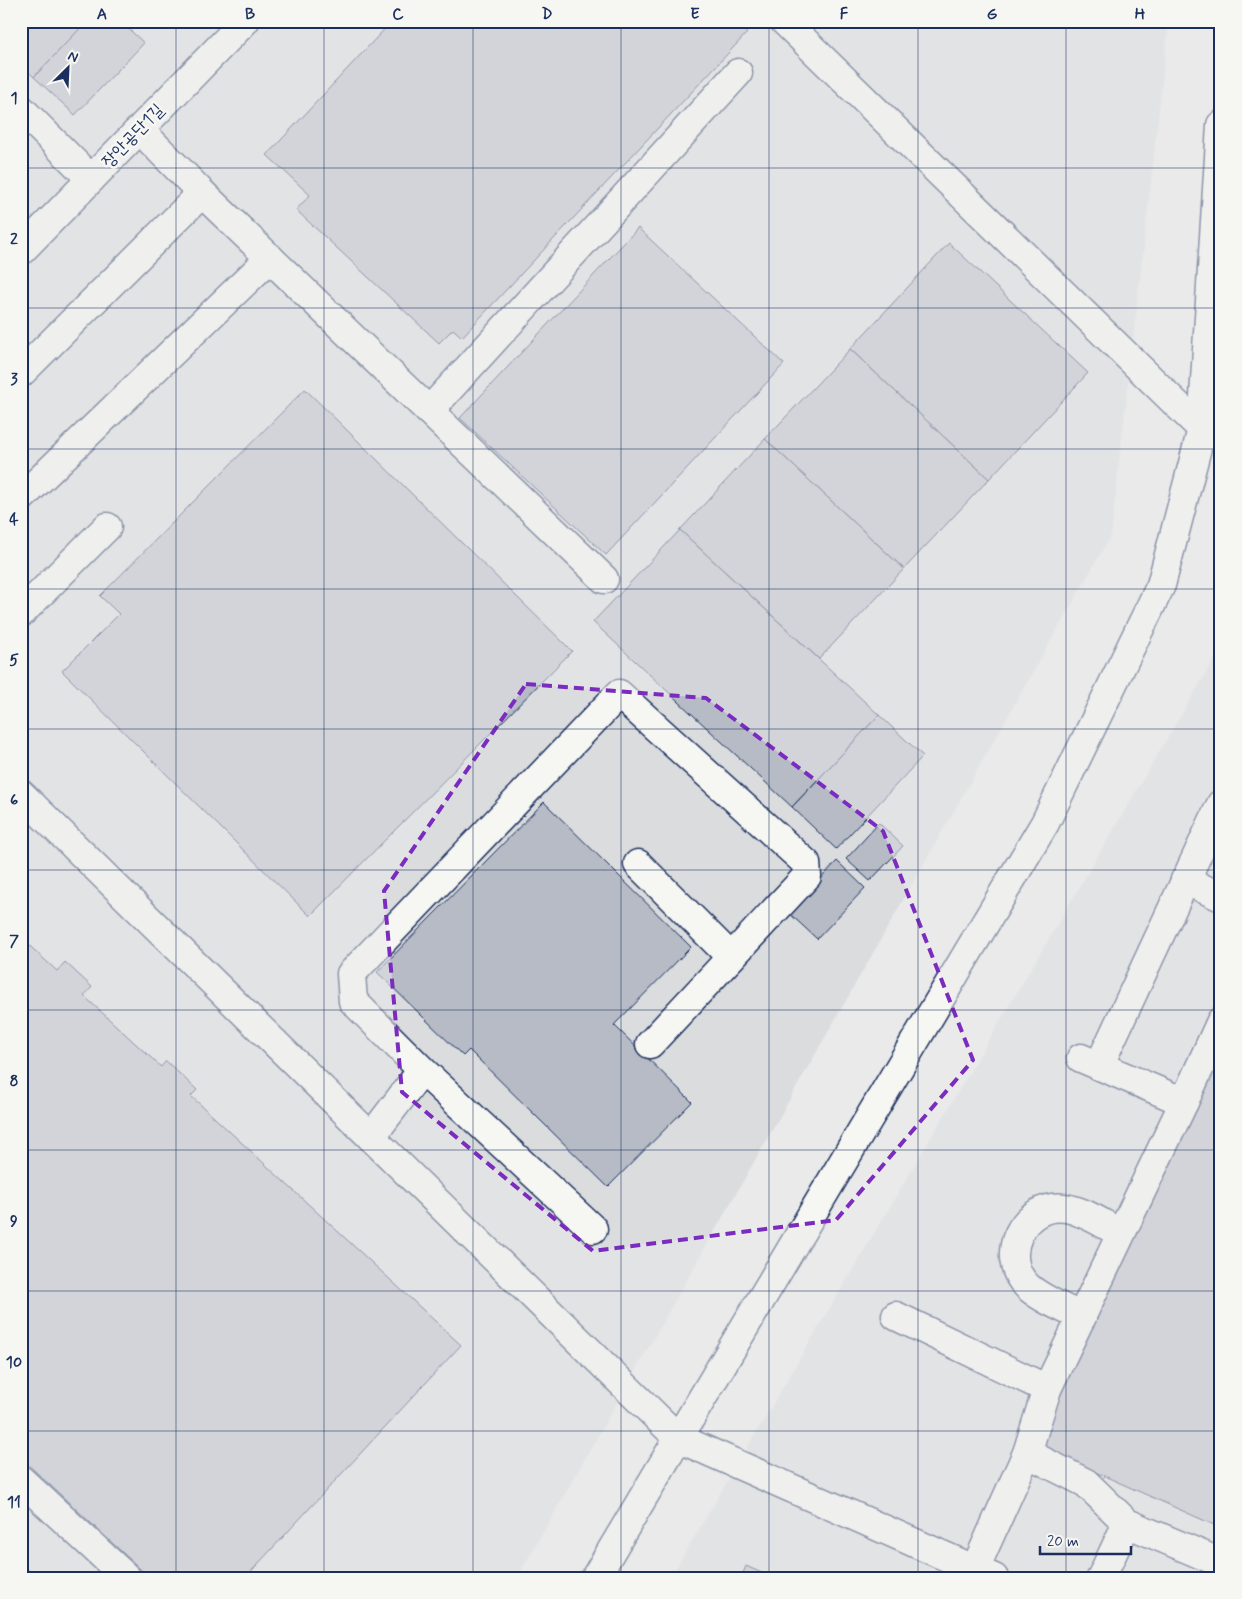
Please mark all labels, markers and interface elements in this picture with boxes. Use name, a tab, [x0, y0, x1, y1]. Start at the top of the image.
text: A	[97, 4, 107, 25]
text: B	[245, 4, 255, 25]
text: C	[392, 4, 404, 25]
text: D	[541, 4, 553, 25]
text: E	[690, 4, 700, 25]
text: F	[840, 4, 849, 25]
text: G	[987, 4, 998, 25]
text: H	[1135, 4, 1146, 25]
north arrow	[42, 42, 92, 92]
text: N	[65, 47, 81, 67]
text: 1	[10, 88, 18, 109]
street label: 장안공단1길	[96, 98, 170, 173]
text: 2	[10, 229, 18, 250]
text: 3	[10, 369, 18, 390]
text: 4	[9, 509, 19, 530]
text: 5	[9, 650, 19, 671]
text: 6	[10, 790, 18, 811]
text: 7	[9, 931, 19, 952]
text: 8	[9, 1071, 19, 1092]
text: 9	[10, 1211, 18, 1232]
text: 10	[6, 1352, 22, 1373]
text: 11	[7, 1492, 21, 1513]
scale bar	[1040, 1524, 1131, 1556]
text: 20 m	[1047, 1532, 1079, 1552]

